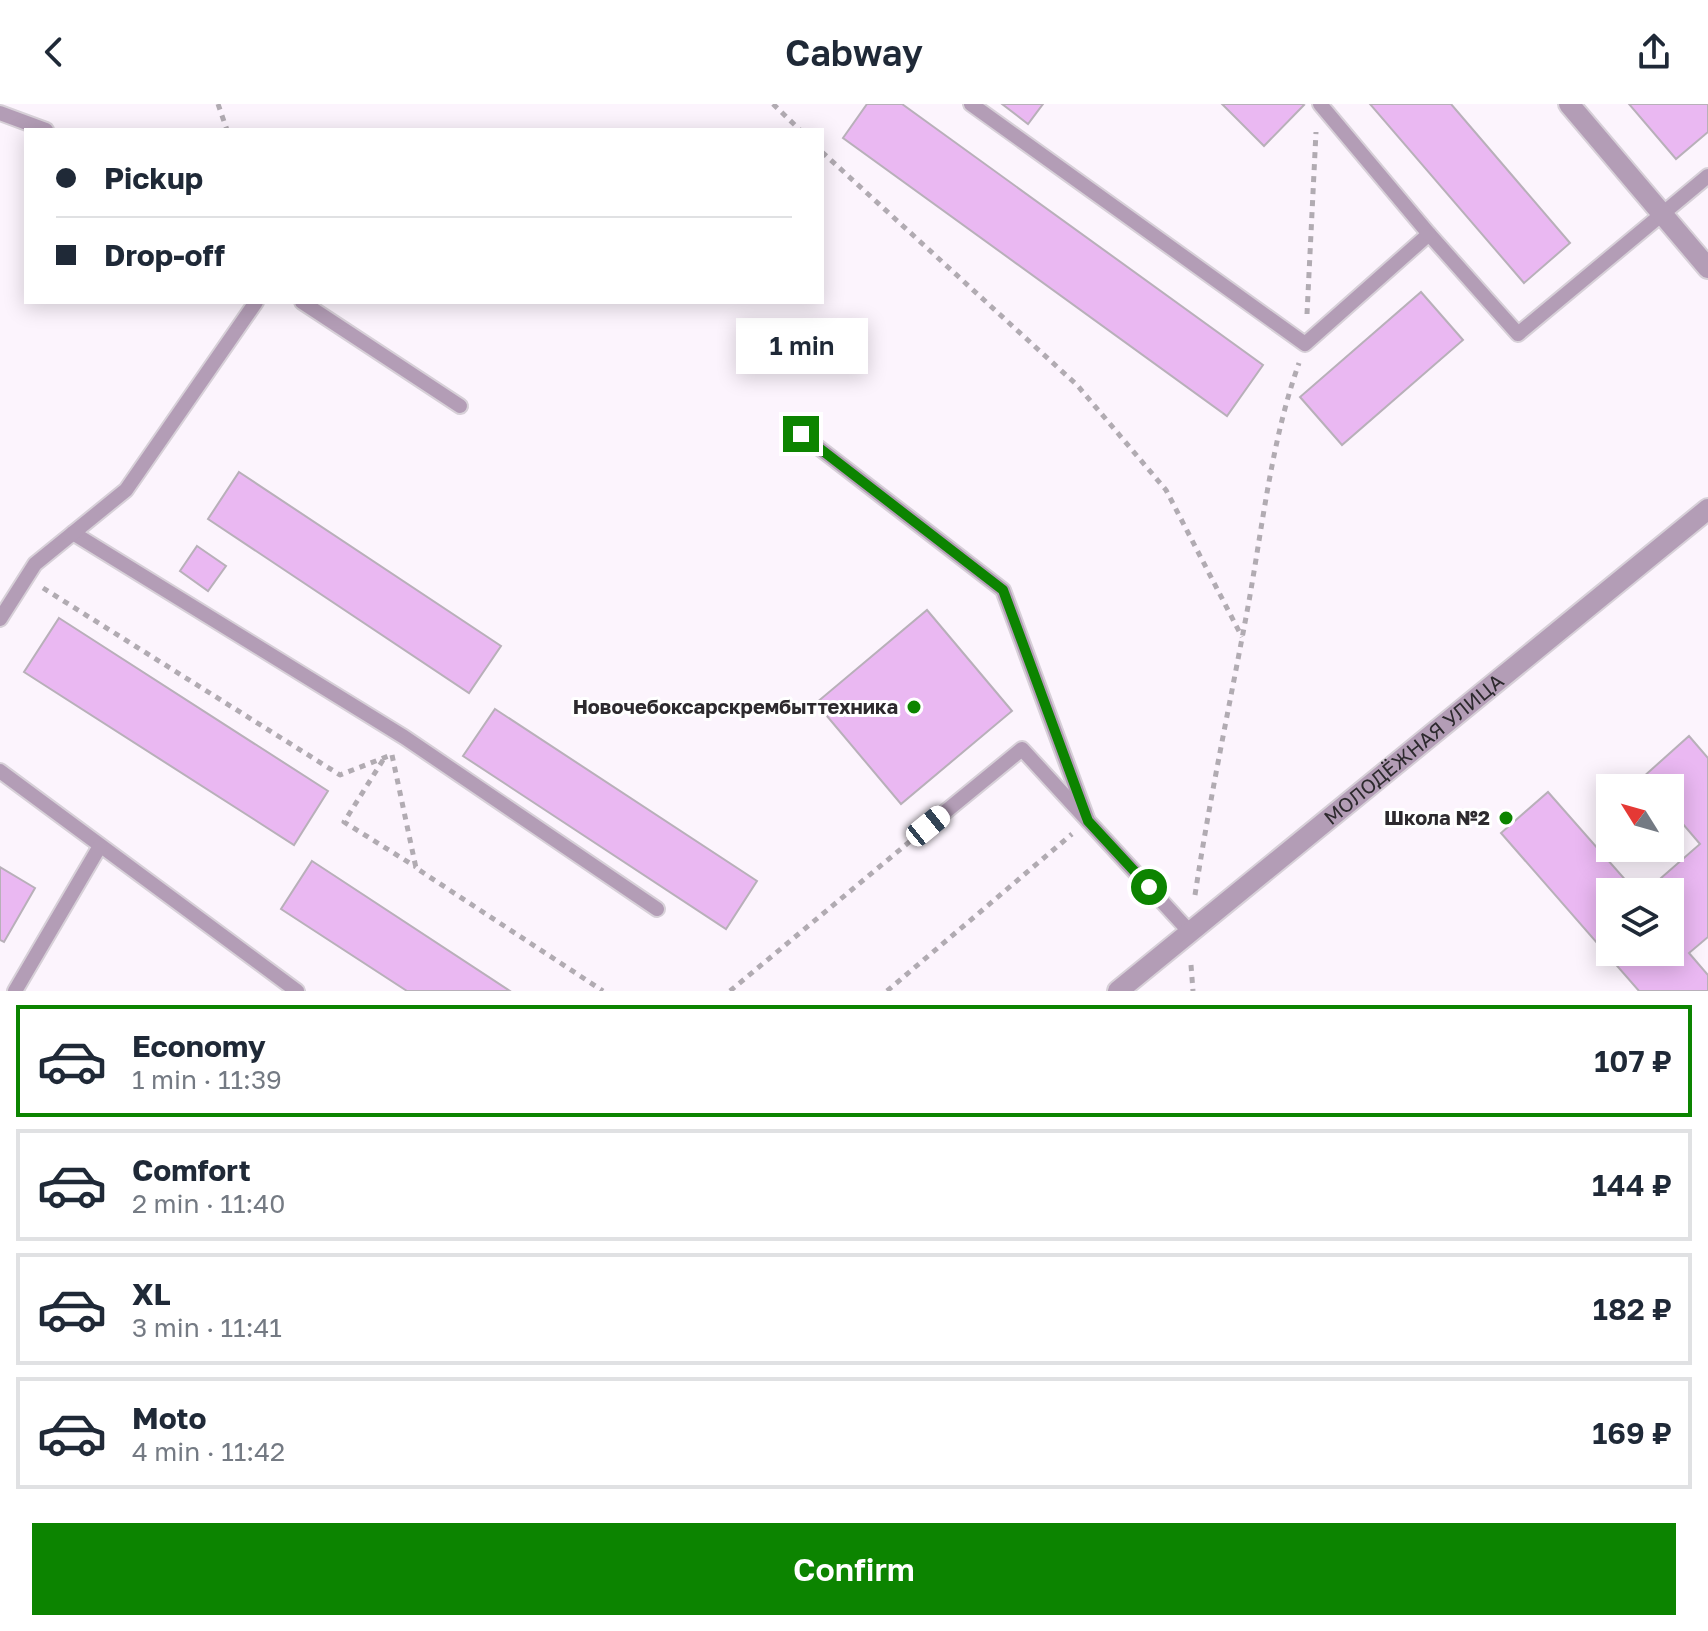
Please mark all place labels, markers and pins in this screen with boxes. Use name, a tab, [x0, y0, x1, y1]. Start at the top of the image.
place label: Новочебоксарскрембыттехника	[573, 694, 898, 718]
marker: Новочебоксарскрембыттехника	[905, 698, 923, 716]
place label: Школа №2	[1384, 805, 1490, 829]
marker: Школа №2	[1497, 809, 1515, 827]

